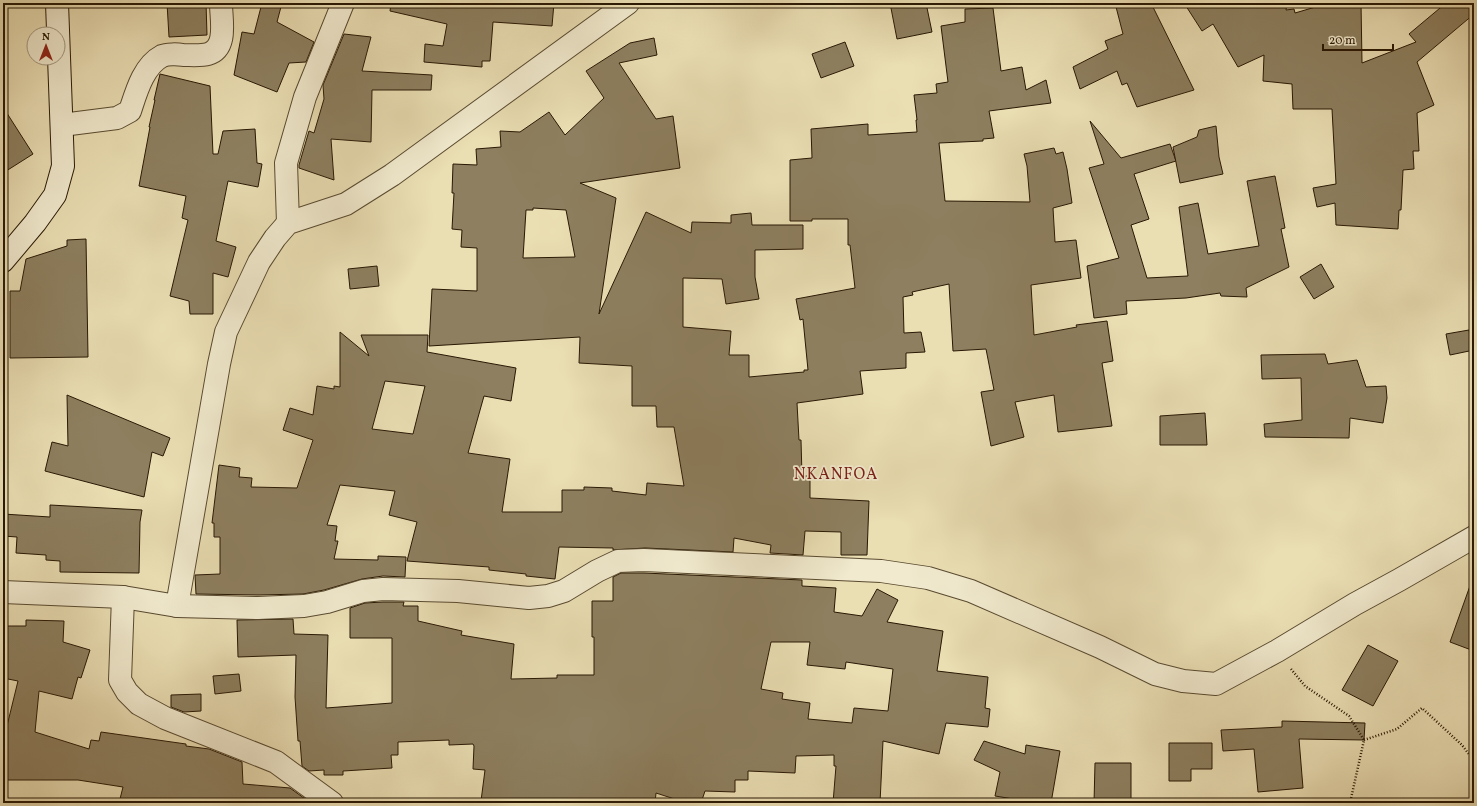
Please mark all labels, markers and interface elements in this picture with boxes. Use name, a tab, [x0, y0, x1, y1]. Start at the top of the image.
north arrow	[26, 26, 66, 66]
scale bar	[1323, 26, 1393, 52]
text: N	[42, 30, 50, 45]
text: 20 m	[1329, 33, 1356, 49]
district label: NKANFOA	[794, 464, 878, 486]

